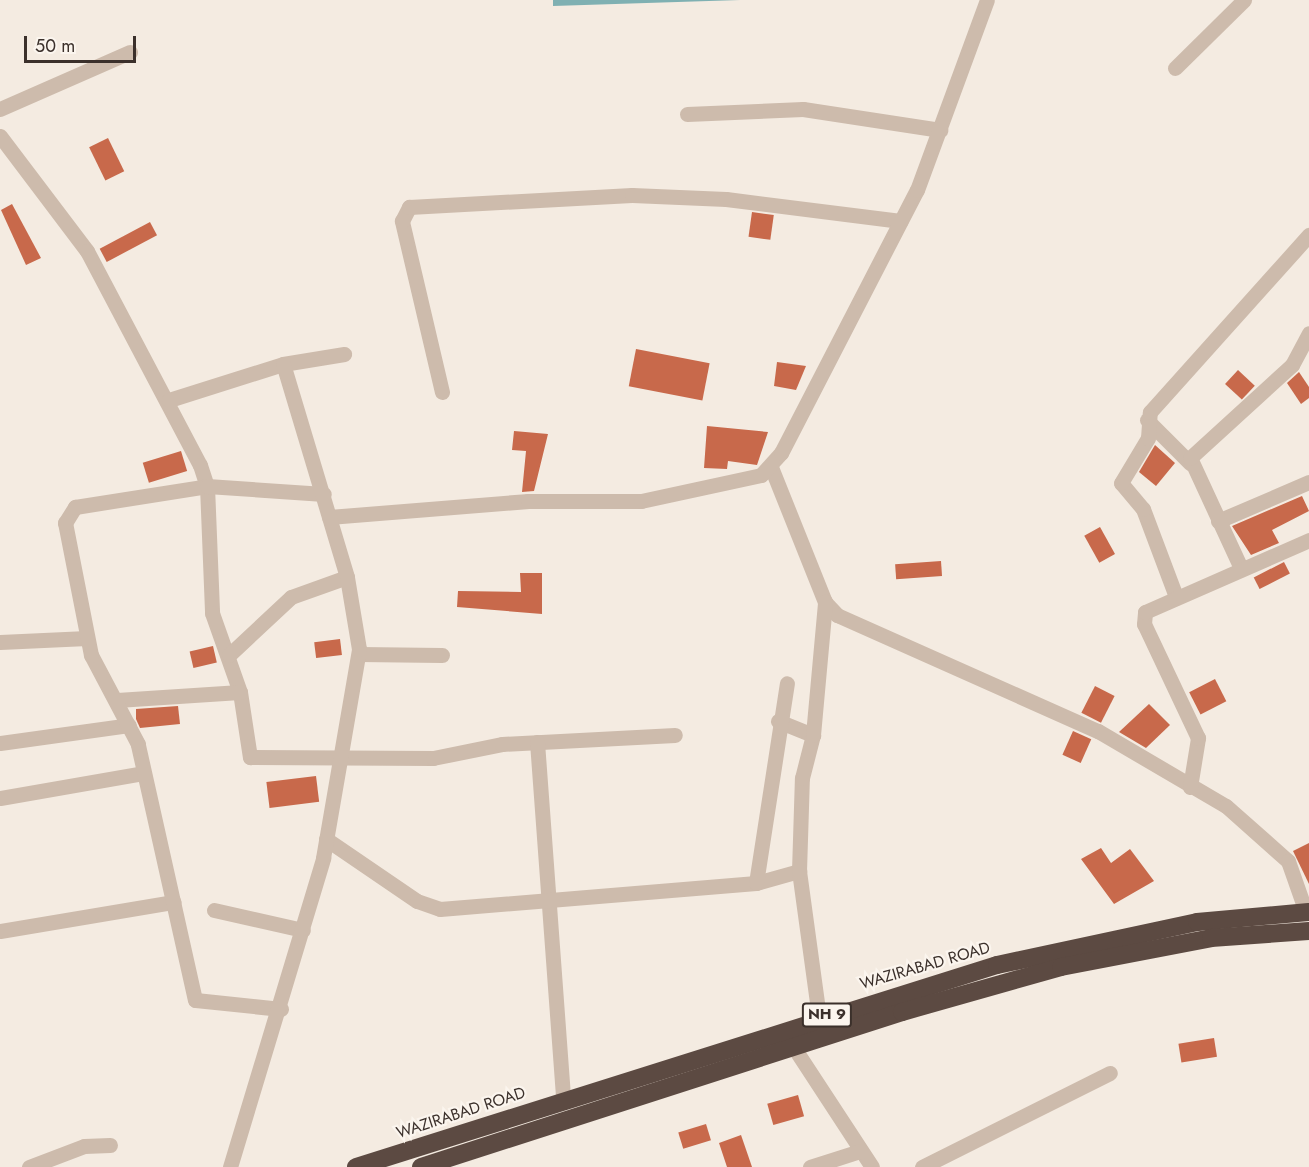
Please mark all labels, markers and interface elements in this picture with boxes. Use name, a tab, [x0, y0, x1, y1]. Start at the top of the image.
scale bar	[27, 24, 140, 62]
text: 50 m	[35, 33, 75, 59]
street label: WAZIRABAD ROAD	[858, 938, 992, 994]
road number: NH 9	[802, 1003, 852, 1027]
street label: WAZIRABAD ROAD	[394, 1083, 528, 1143]

